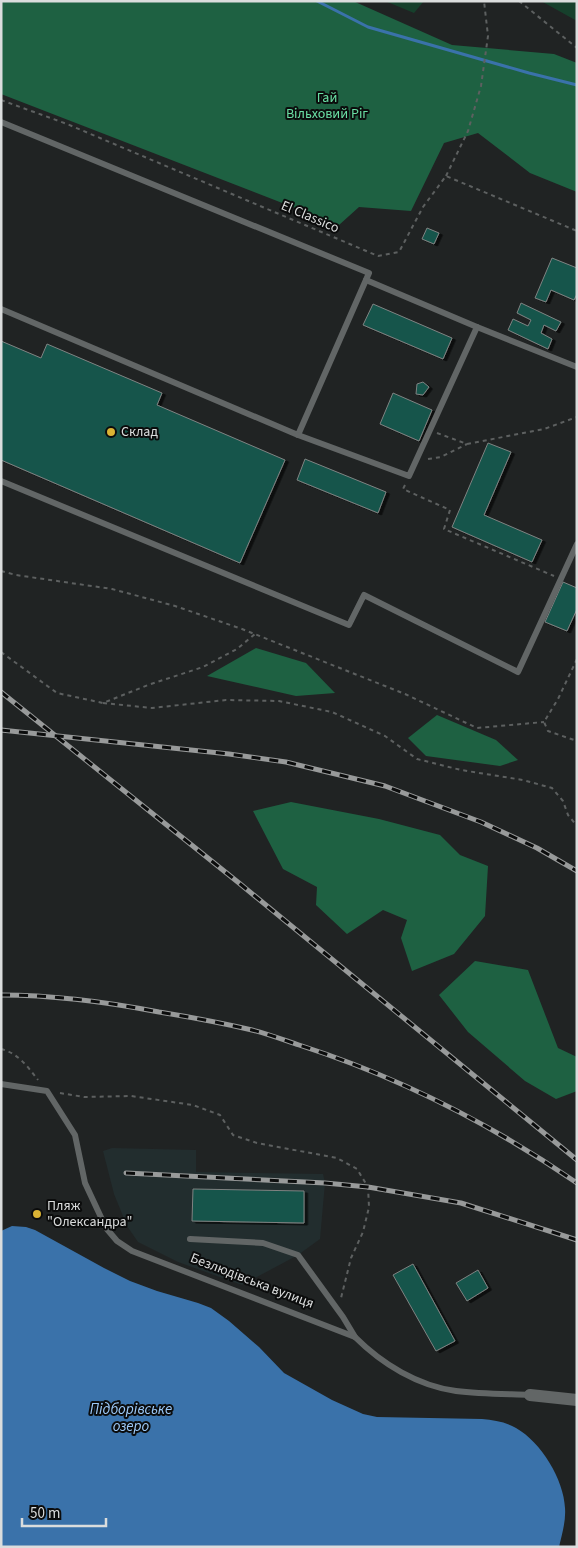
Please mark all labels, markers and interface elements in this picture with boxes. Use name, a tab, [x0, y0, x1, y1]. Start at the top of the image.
park label: Гай Вільховий Ріг	[286, 88, 368, 124]
street label: El Classico	[278, 196, 342, 238]
place label: Склад	[121, 422, 158, 442]
marker: Склад	[105, 426, 117, 438]
place label: Пляж "Олександра"	[47, 1196, 133, 1232]
marker: Пляж "Олександра"	[31, 1208, 43, 1220]
street label: Безлюдівська вулиця	[187, 1248, 317, 1314]
water label: Підборівське озеро	[90, 1399, 172, 1437]
scale bar	[22, 1496, 106, 1528]
text: 50 m	[30, 1503, 60, 1524]

